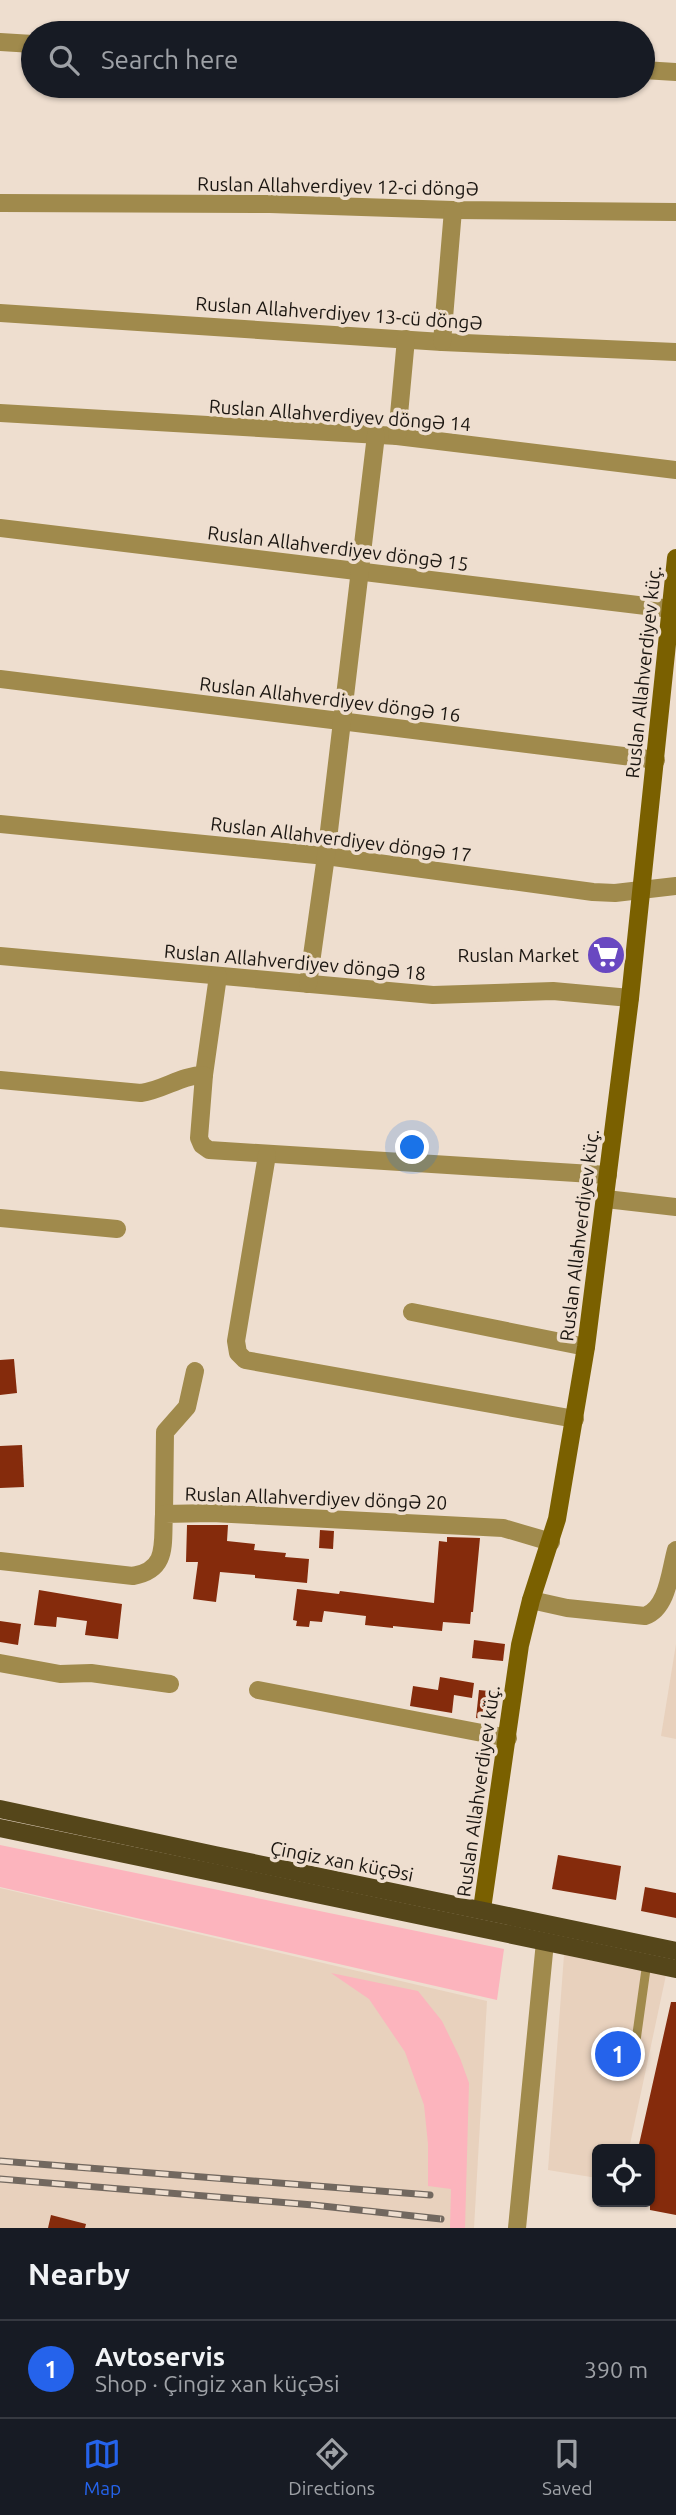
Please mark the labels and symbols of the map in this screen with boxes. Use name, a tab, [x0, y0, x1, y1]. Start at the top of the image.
street label: Ruslan Allahverdiyev 12-ci döngə	[197, 173, 479, 199]
street label: Ruslan Allahverdiyev 13-cü döngə	[195, 292, 483, 334]
street label: Ruslan Allahverdiyev döngə 14	[208, 395, 472, 435]
street label: Ruslan Allahverdiyev döngə 15	[206, 521, 470, 575]
street label: Ruslan Allahverdiyev küç.	[621, 565, 665, 779]
street label: Ruslan Allahverdiyev döngə 16	[198, 672, 462, 726]
street label: Ruslan Allahverdiyev döngə 17	[209, 812, 473, 866]
supermarket icon: Ruslan Market	[585, 934, 627, 976]
street label: Ruslan Allahverdiyev döngə 18	[163, 940, 427, 984]
place label: Ruslan Market	[457, 944, 580, 966]
street label: Ruslan Allahverdiyev küç.	[555, 1128, 603, 1342]
your location	[395, 1130, 429, 1164]
street label: Ruslan Allahverdiyev döngə 20	[184, 1482, 448, 1514]
street label: Ruslan Allahverdiyev küç.	[452, 1684, 504, 1898]
street label: Çingiz xan küçəsi	[268, 1836, 416, 1886]
pin: 1	[595, 2028, 641, 2080]

